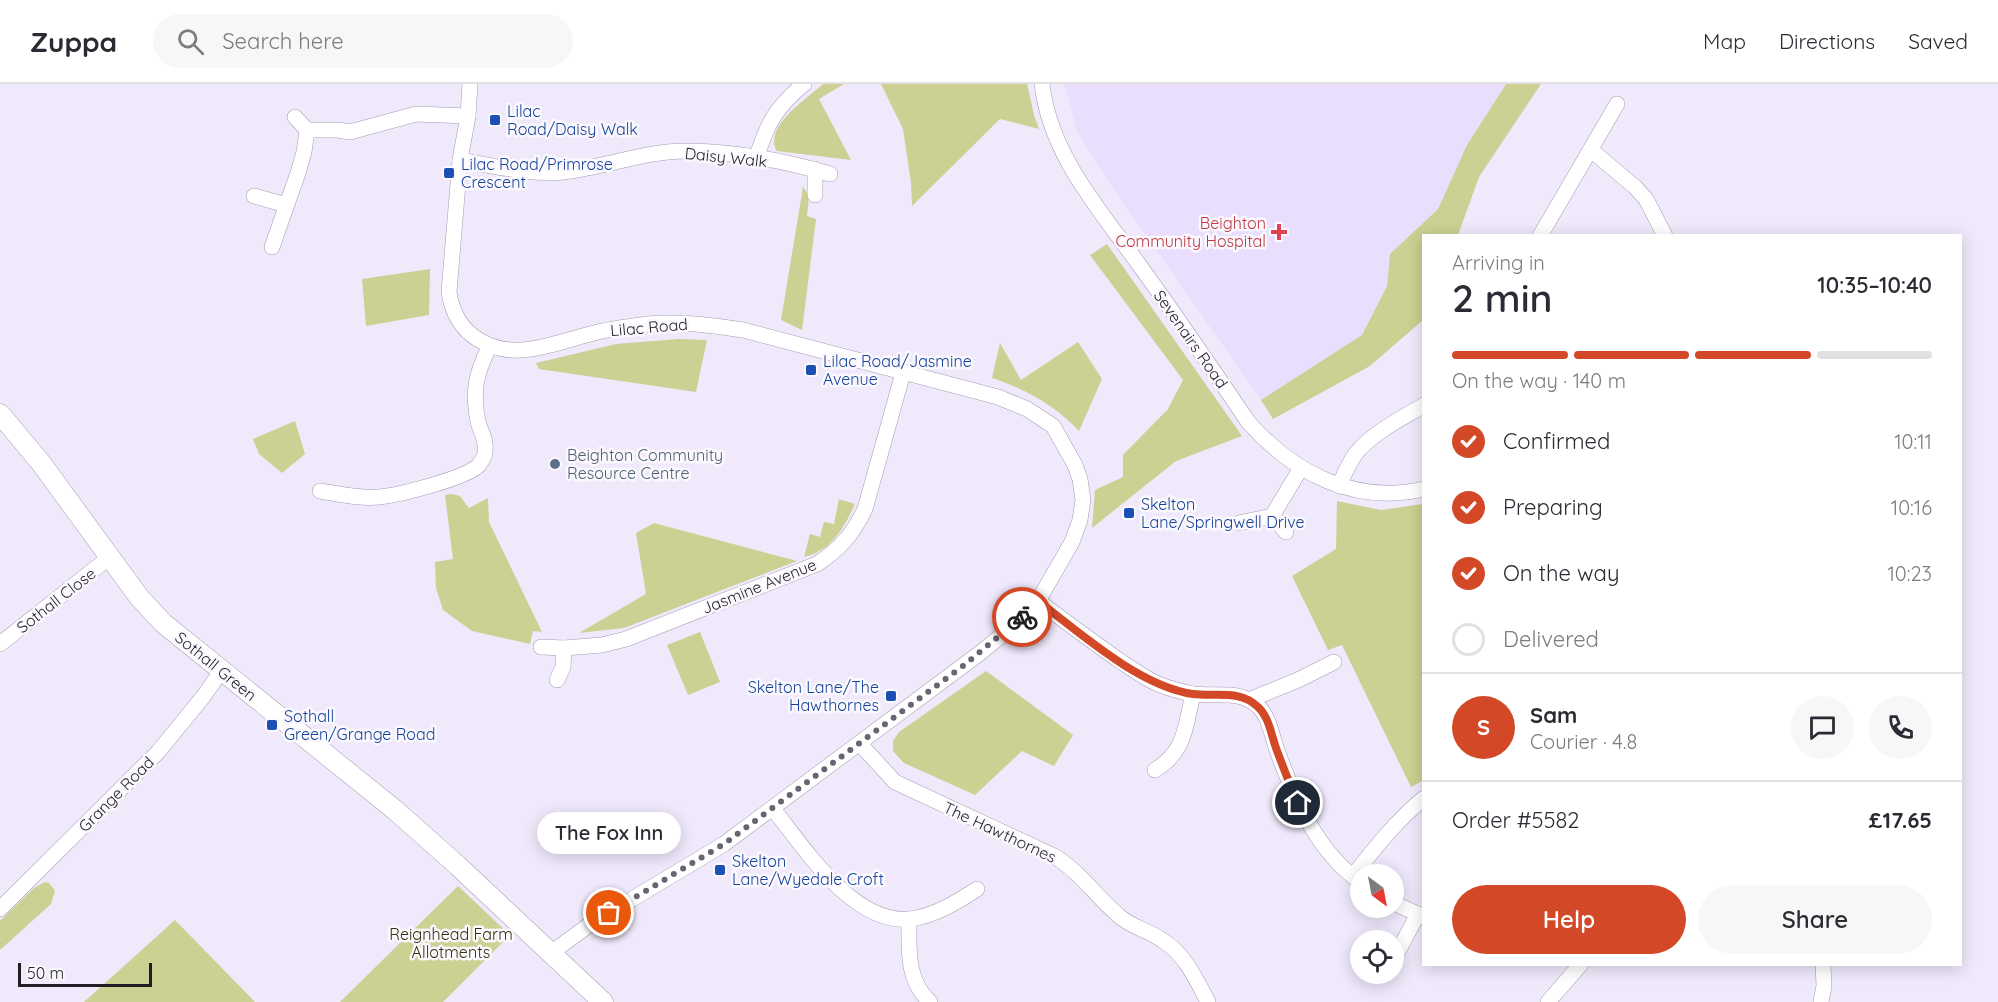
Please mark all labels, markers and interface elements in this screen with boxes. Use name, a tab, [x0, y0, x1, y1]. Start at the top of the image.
search box	[153, 14, 573, 68]
text: Zuppa	[30, 24, 117, 59]
icon: search	[174, 25, 207, 58]
text: Search here	[222, 27, 344, 55]
text: Map	[1703, 28, 1746, 54]
text: Directions	[1779, 28, 1875, 54]
text: Saved	[1908, 28, 1968, 54]
place label: Lilac Road/Daisy Walk	[507, 101, 638, 139]
marker: Lilac Road/Daisy Walk	[488, 113, 502, 127]
street label: Daisy Walk	[684, 143, 768, 171]
place label: Lilac Road/Primrose Crescent	[461, 154, 613, 192]
marker: Lilac Road/Primrose Crescent	[442, 166, 456, 180]
place label: Beighton Community Hospital	[1115, 213, 1266, 251]
marker: Beighton Community Hospital	[1270, 223, 1288, 241]
text: Arriving in	[1452, 250, 1545, 275]
text: 10:35–10:40	[1817, 271, 1932, 299]
text: 2 min	[1452, 273, 1553, 322]
street label: Sevenairs Road	[1150, 286, 1232, 392]
street label: Lilac Road	[609, 314, 689, 340]
place label: Lilac Road/Jasmine Avenue	[823, 351, 972, 389]
marker: Lilac Road/Jasmine Avenue	[804, 363, 818, 377]
text: On the way · 140 m	[1452, 368, 1626, 393]
icon: check	[1452, 425, 1485, 458]
text: Confirmed	[1503, 427, 1610, 455]
text: 10:11	[1894, 429, 1932, 454]
place label: Beighton Community Resource Centre	[567, 445, 723, 483]
marker: Beighton Community Resource Centre	[548, 457, 562, 471]
icon: check	[1452, 491, 1485, 524]
text: Preparing	[1503, 493, 1603, 521]
place label: Skelton Lane/Springwell Drive	[1141, 494, 1305, 532]
text: 10:16	[1891, 495, 1932, 520]
marker: Skelton Lane/Springwell Drive	[1122, 506, 1136, 520]
street label: Jasmine Avenue	[699, 554, 819, 618]
icon: check	[1452, 557, 1485, 590]
text: On the way	[1503, 559, 1619, 587]
text: 10:23	[1887, 561, 1932, 586]
street label: Sothall Close	[12, 563, 100, 637]
courier	[992, 587, 1052, 647]
icon: bike	[1006, 601, 1039, 634]
text: Delivered	[1503, 625, 1599, 653]
street label: Sothall Green	[171, 627, 261, 705]
place label: Skelton Lane/The Hawthornes	[748, 677, 879, 715]
marker: Skelton Lane/The Hawthornes	[884, 689, 898, 703]
button: chat	[1791, 696, 1854, 759]
button: phone	[1869, 696, 1932, 759]
text: Sam	[1530, 701, 1577, 729]
place label: Sothall Green/Grange Road	[284, 706, 435, 744]
text: S	[1477, 713, 1490, 741]
marker: Sothall Green/Grange Road	[265, 718, 279, 732]
text: Courier · 4.8	[1530, 729, 1637, 754]
street label: Grange Road	[74, 752, 158, 836]
pin	[1272, 777, 1323, 828]
icon: home	[1281, 786, 1314, 819]
street label: The Hawthornes	[940, 797, 1060, 867]
text: Order #5582	[1452, 806, 1580, 834]
text: £17.65	[1869, 806, 1932, 834]
callout: The Fox Inn	[537, 811, 681, 853]
text: The Fox Inn	[555, 820, 663, 845]
place label: Skelton Lane/Wyedale Croft	[732, 851, 884, 889]
marker: Skelton Lane/Wyedale Croft	[713, 863, 727, 877]
north arrow	[1350, 864, 1404, 918]
map controls	[1350, 864, 1404, 984]
button: Help	[1452, 885, 1686, 954]
button: Share	[1698, 885, 1932, 954]
pin	[583, 887, 634, 938]
icon: bag	[592, 896, 625, 929]
park label: Reignhead Farm Allotments	[389, 924, 513, 962]
button: locate	[1350, 930, 1404, 984]
scale bar	[18, 960, 152, 988]
text: 50 m	[27, 963, 64, 983]

